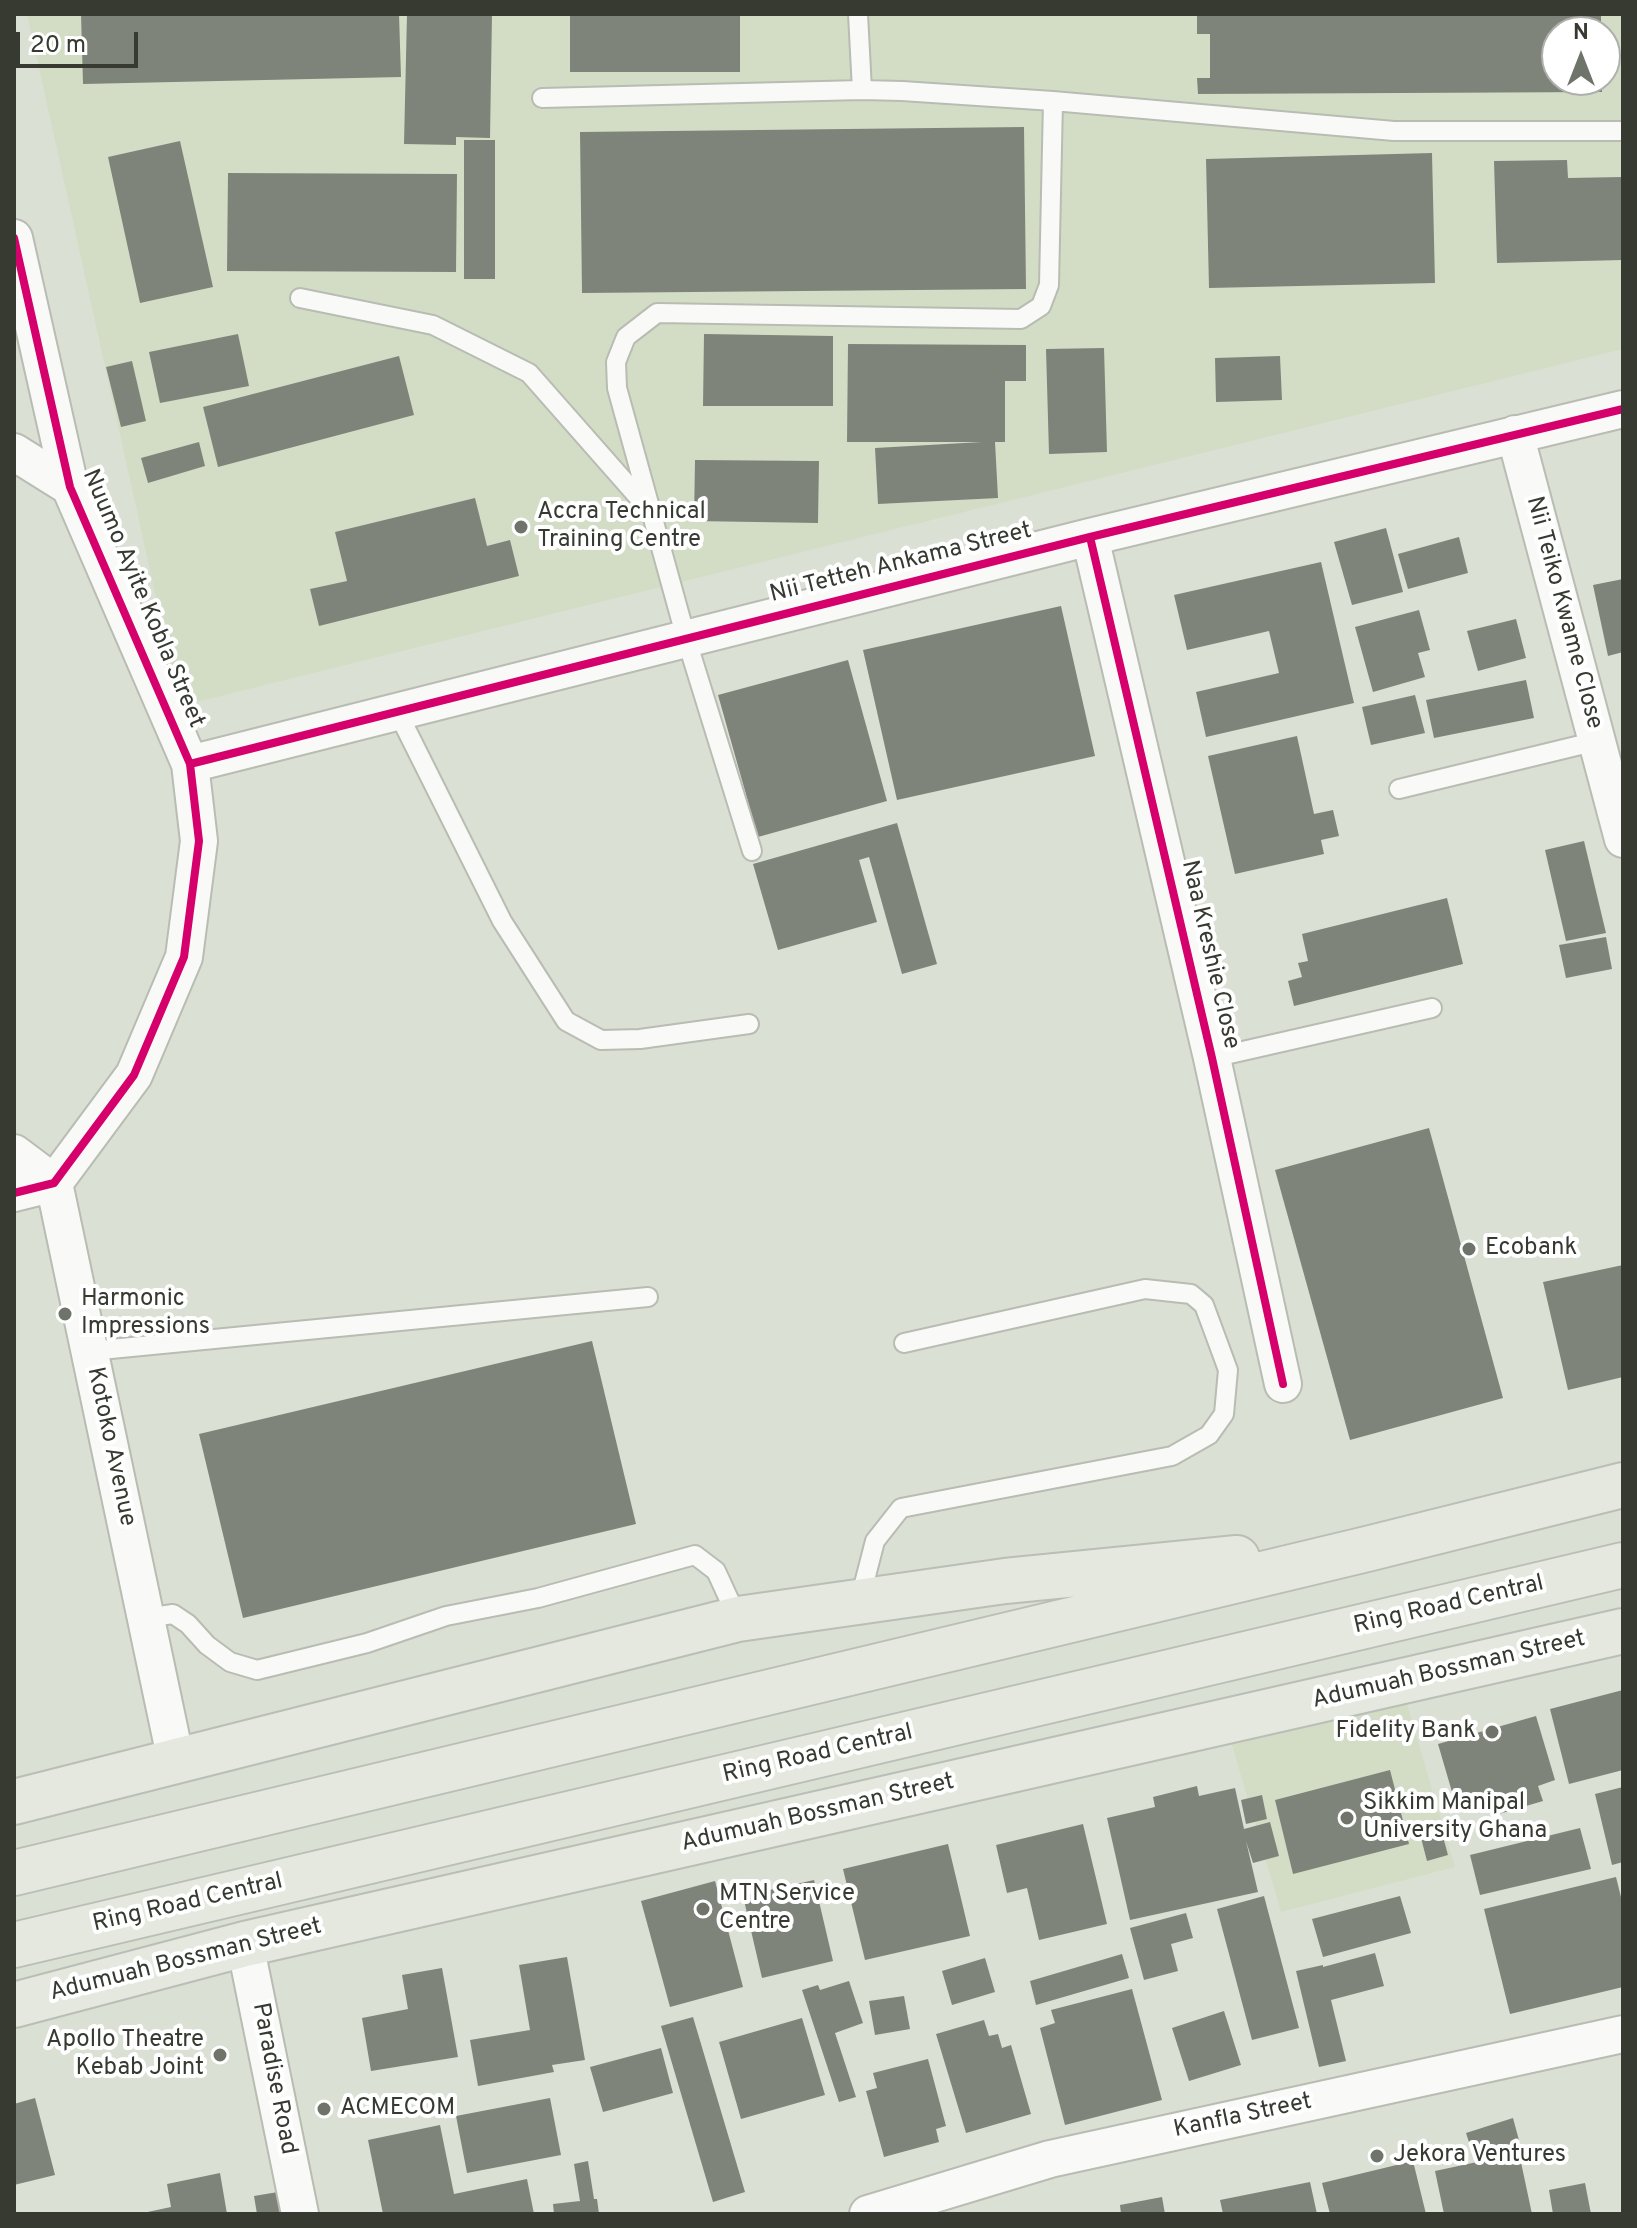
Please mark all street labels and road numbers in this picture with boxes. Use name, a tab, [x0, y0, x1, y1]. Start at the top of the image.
street label: Nuumo Ayite Kobla Street	[74, 465, 210, 733]
street label: Nii Teiko Kwame Close	[1518, 494, 1608, 732]
street label: Nii Tetteh Ankama Street	[767, 518, 1035, 610]
street label: Naa Kreshie Close	[1173, 858, 1245, 1052]
street label: Kotoko Avenue	[79, 1365, 141, 1529]
street label: Ring Road Central	[1351, 1570, 1547, 1642]
street label: Adumuah Bossman Street	[1310, 1626, 1588, 1716]
street label: Ring Road Central	[720, 1719, 916, 1791]
street label: Adumuah Bossman Street	[679, 1769, 957, 1859]
street label: Ring Road Central	[90, 1868, 286, 1940]
street label: Adumuah Bossman Street	[47, 1913, 325, 2009]
street label: Paradise Road	[244, 2001, 302, 2157]
street label: Kanfla Street	[1171, 2088, 1315, 2146]

